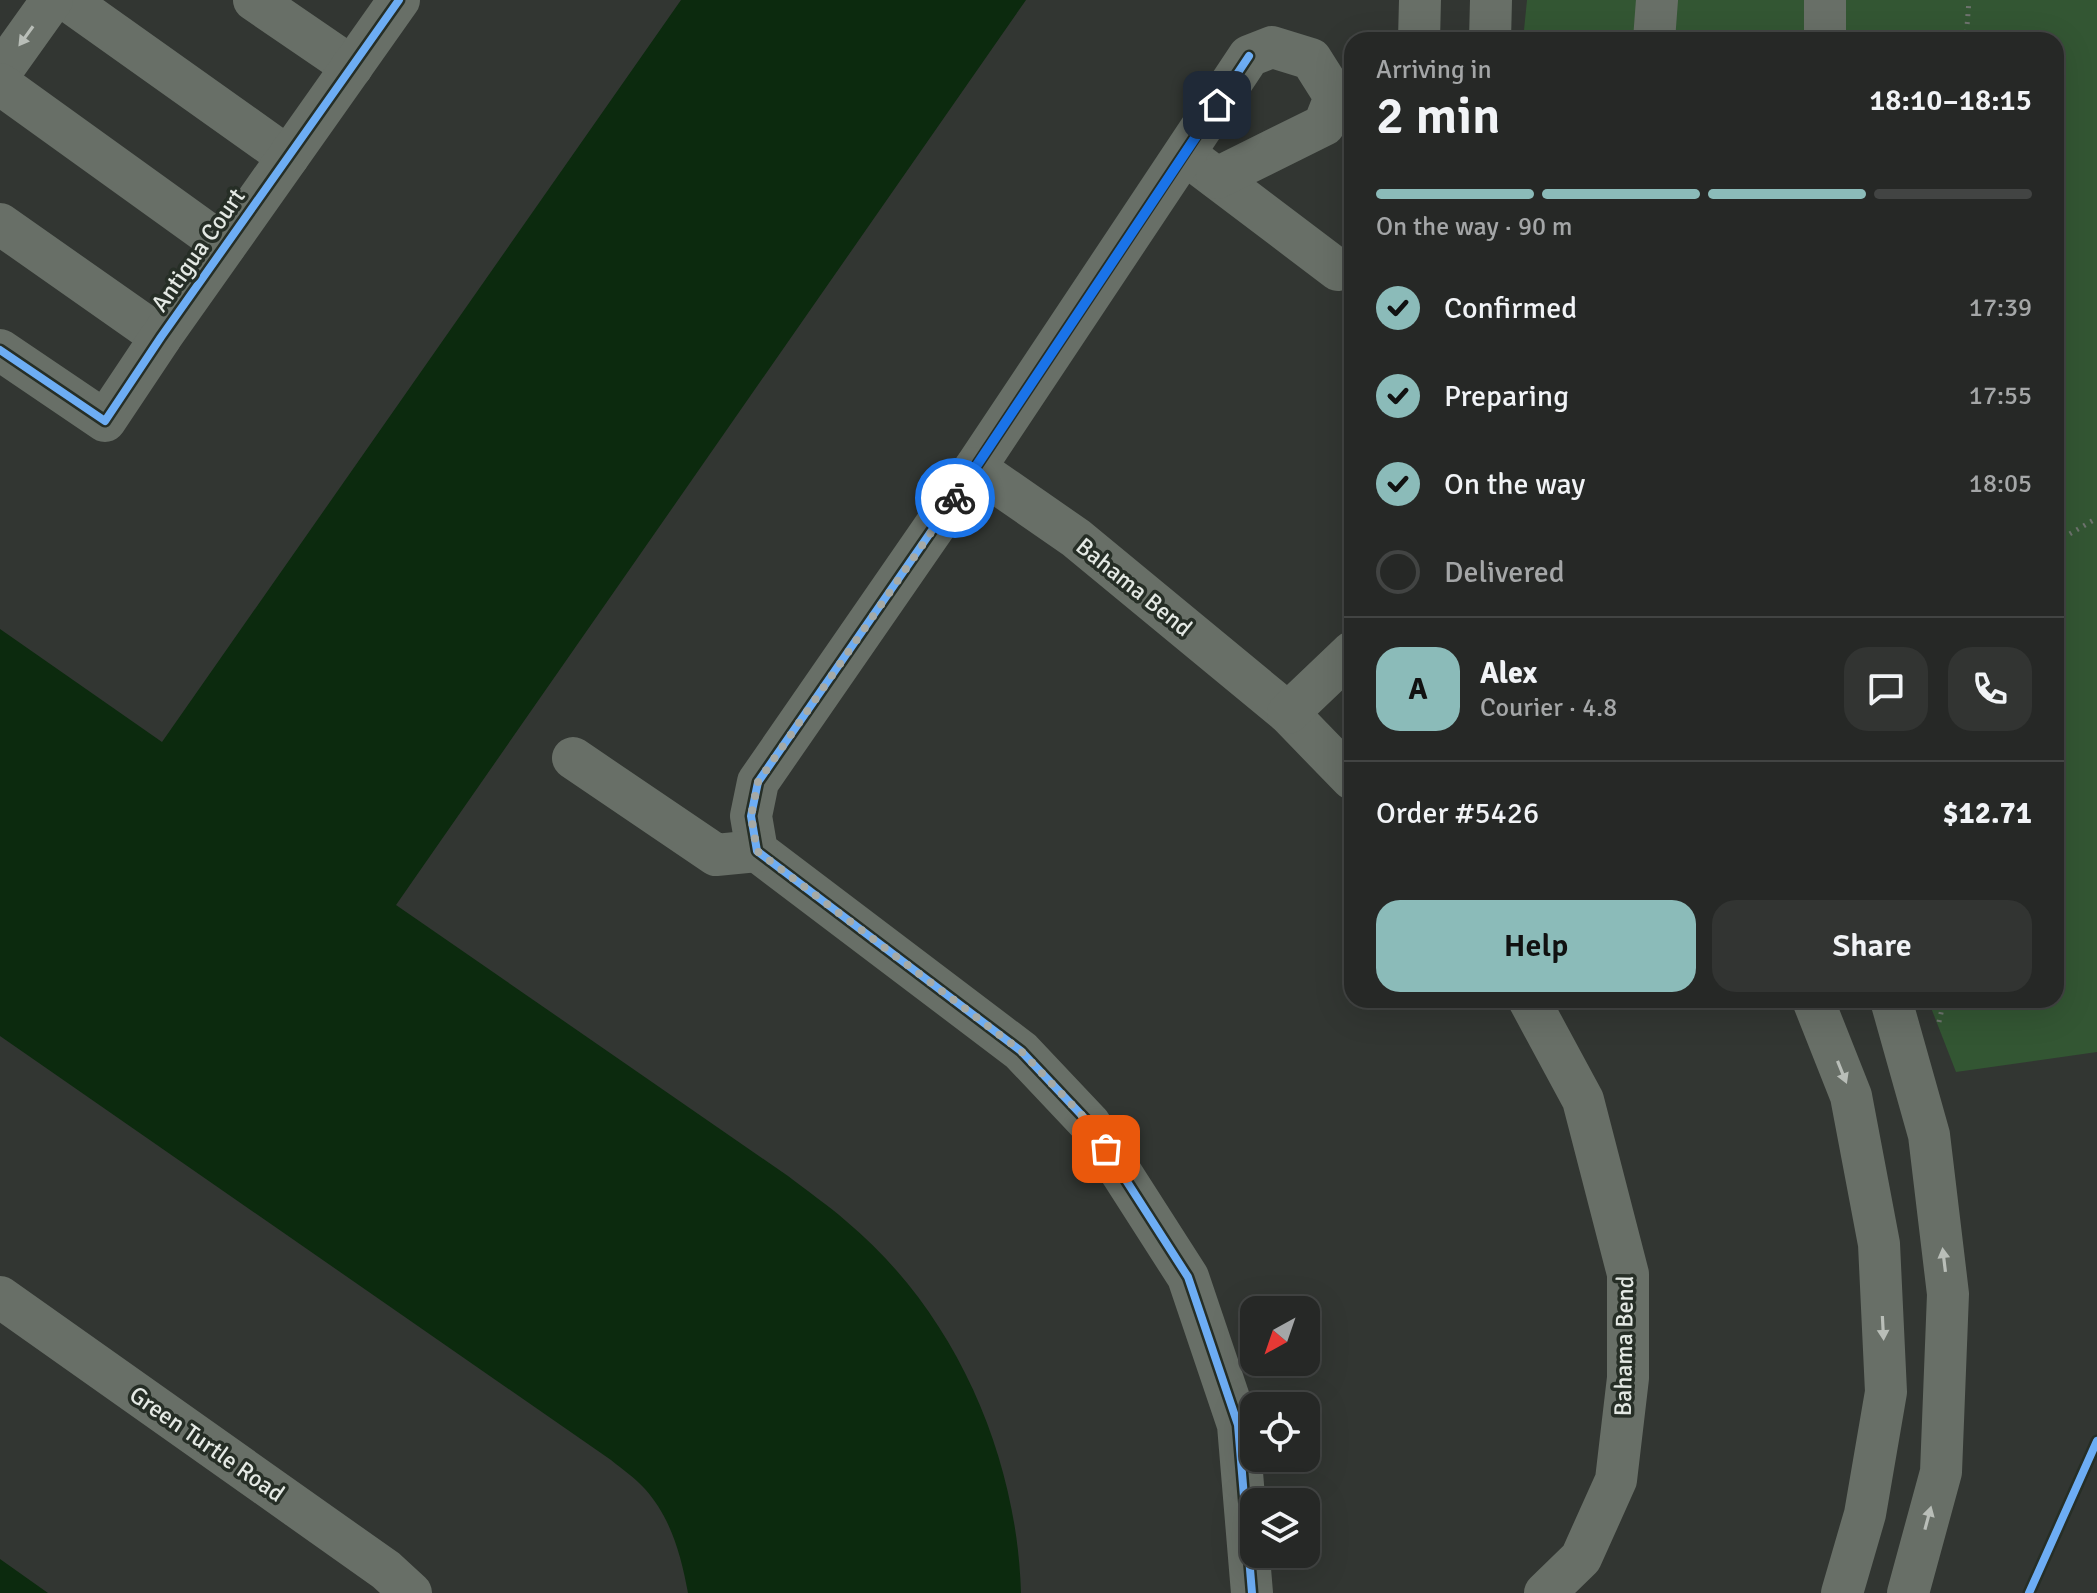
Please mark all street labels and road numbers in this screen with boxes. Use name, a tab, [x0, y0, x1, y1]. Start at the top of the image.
street label: Antigua Court	[144, 183, 252, 317]
street label: Bahama Bend	[1070, 531, 1198, 643]
street label: Bahama Bend	[1608, 1275, 1640, 1417]
street label: Green Turtle Road	[124, 1379, 290, 1509]

